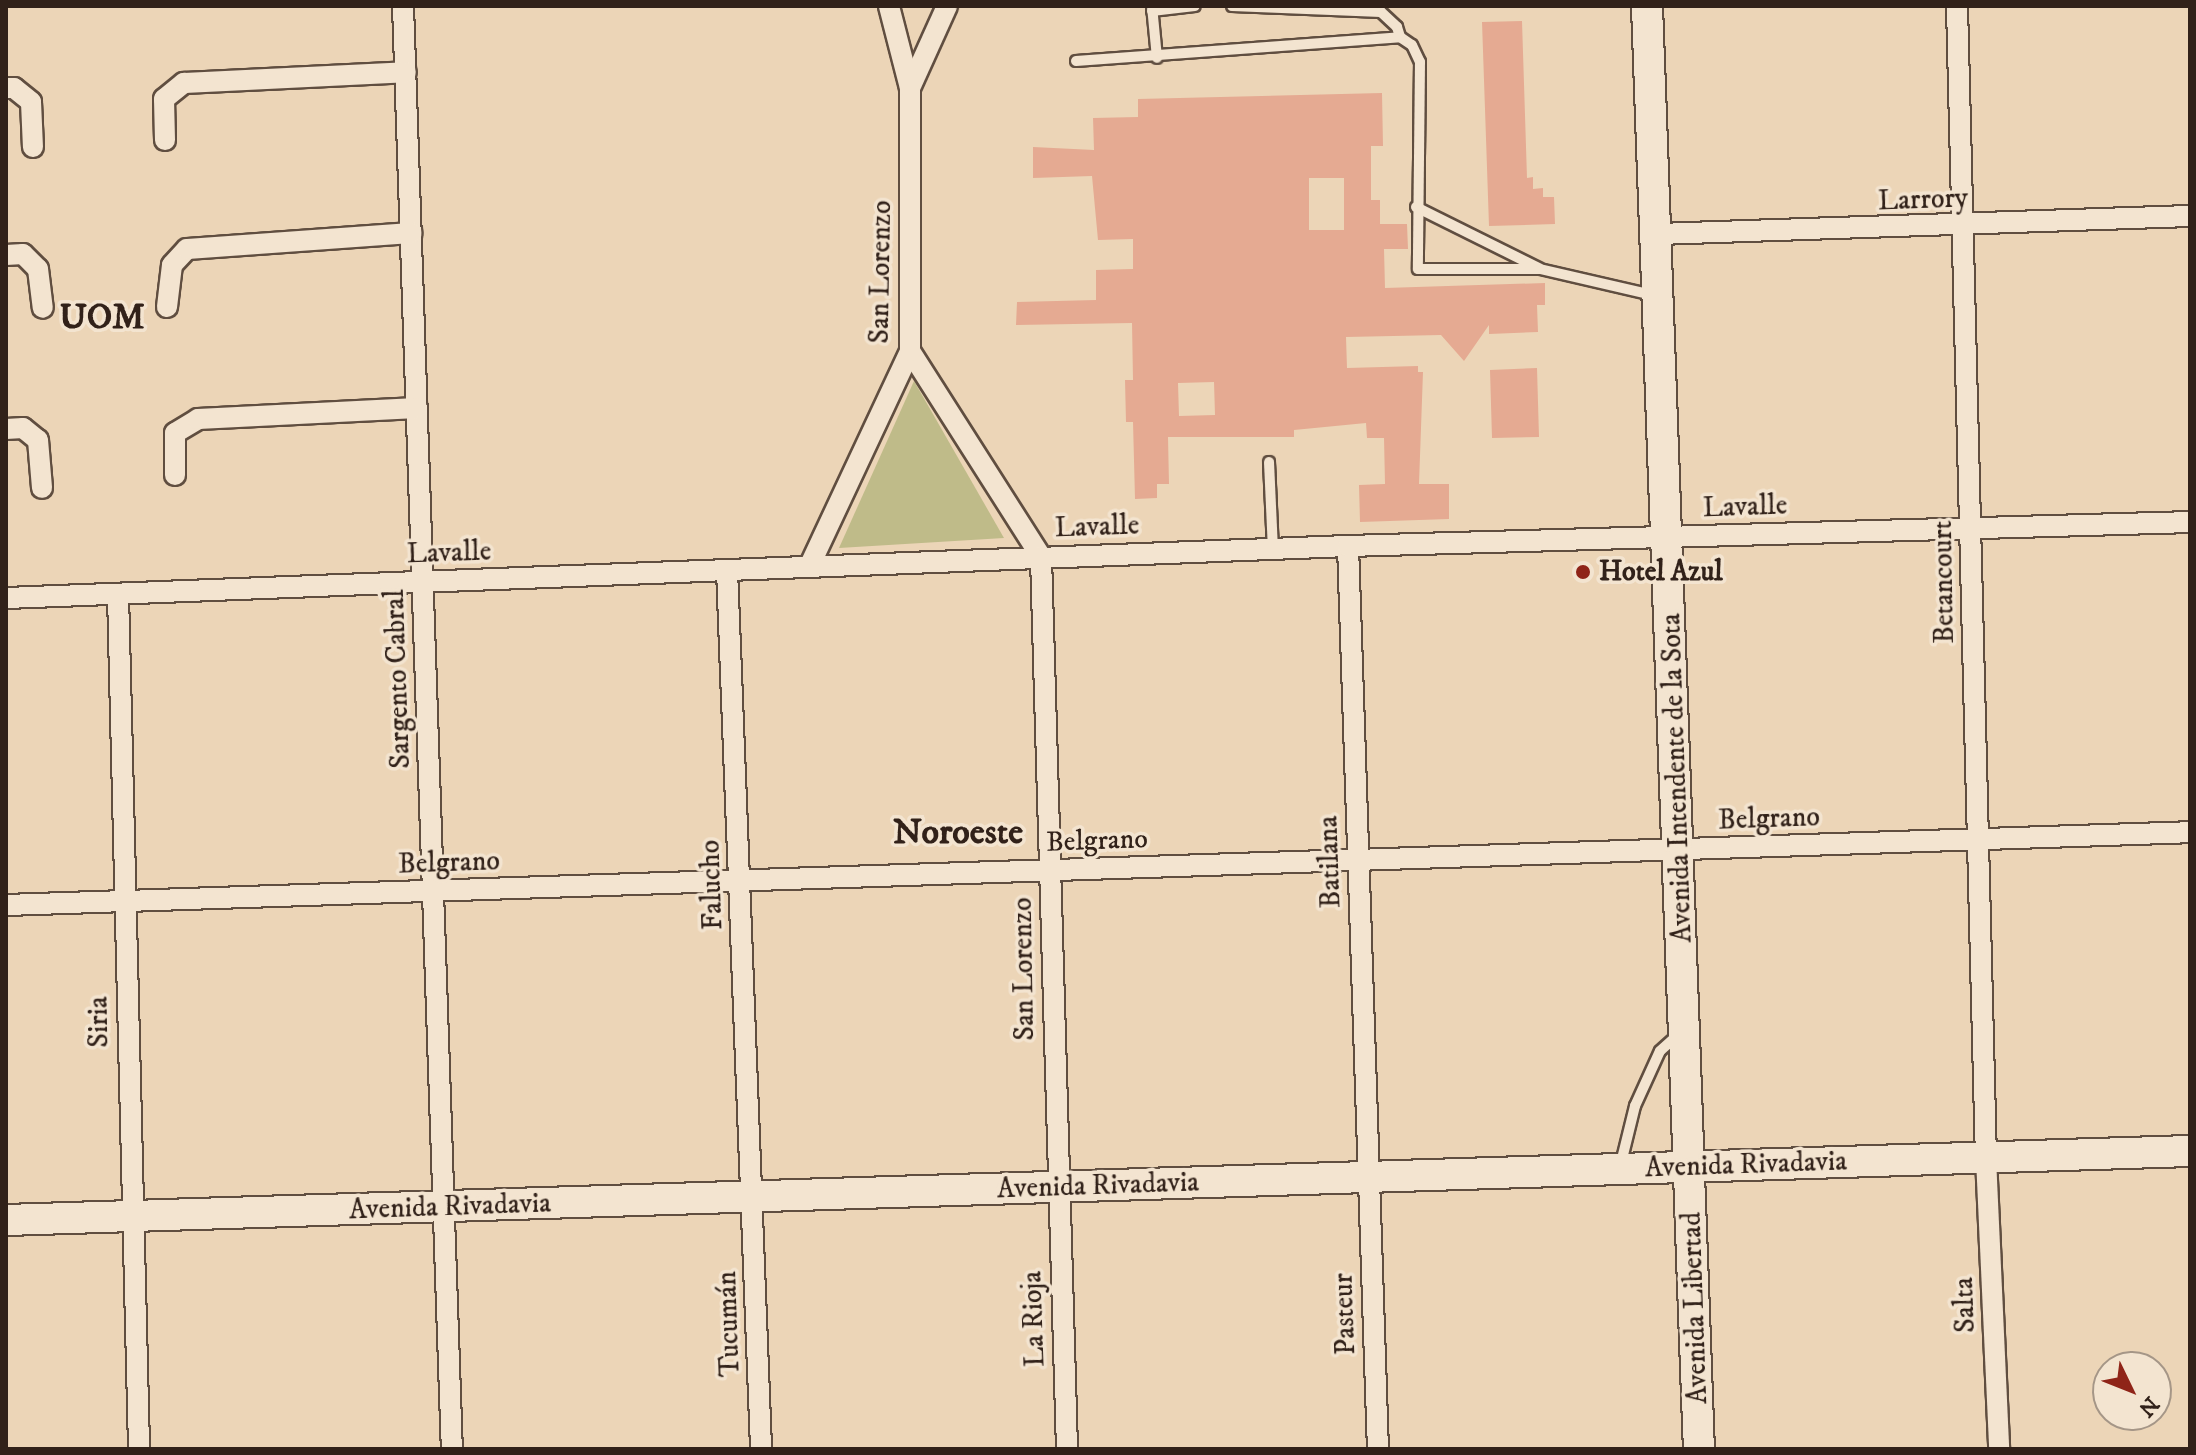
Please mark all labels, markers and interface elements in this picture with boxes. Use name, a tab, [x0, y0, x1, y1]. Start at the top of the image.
street label: Larrory	[1877, 182, 1969, 218]
street label: San Lorenzo	[863, 200, 899, 344]
district label: UOM	[59, 296, 145, 340]
street label: Lavalle	[1702, 489, 1788, 525]
street label: Lavalle	[1054, 509, 1140, 545]
street label: Betancourt	[1926, 520, 1962, 644]
street label: Lavalle	[406, 535, 492, 571]
place label: Hotel Azul	[1599, 555, 1723, 589]
marker: Hotel Azul	[1574, 563, 1592, 581]
street label: Sargento Cabral	[378, 589, 418, 769]
street label: Avenida Intendente de la Sota	[1654, 613, 1700, 943]
street label: Belgrano	[1718, 800, 1820, 838]
district label: Noroeste	[893, 811, 1023, 855]
street label: Batilana	[1312, 815, 1348, 909]
street label: Belgrano	[1046, 822, 1148, 860]
street label: Falucho	[694, 839, 730, 931]
street label: Belgrano	[398, 844, 500, 882]
street label: San Lorenzo	[1006, 897, 1042, 1041]
street label: Siria	[82, 996, 116, 1048]
street label: Avenida Rivadavia	[1644, 1145, 1848, 1185]
street label: Avenida Rivadavia	[996, 1166, 1200, 1206]
street label: Avenida Rivadavia	[348, 1187, 552, 1227]
street label: Avenida Libertad	[1675, 1211, 1715, 1405]
street label: La Rioja	[1016, 1270, 1052, 1368]
street label: Tucumán	[710, 1271, 748, 1377]
street label: Pasteur	[1327, 1272, 1363, 1356]
street label: Salta	[1947, 1277, 1983, 1333]
north arrow	[2092, 1351, 2172, 1431]
text: N	[2132, 1391, 2164, 1422]

